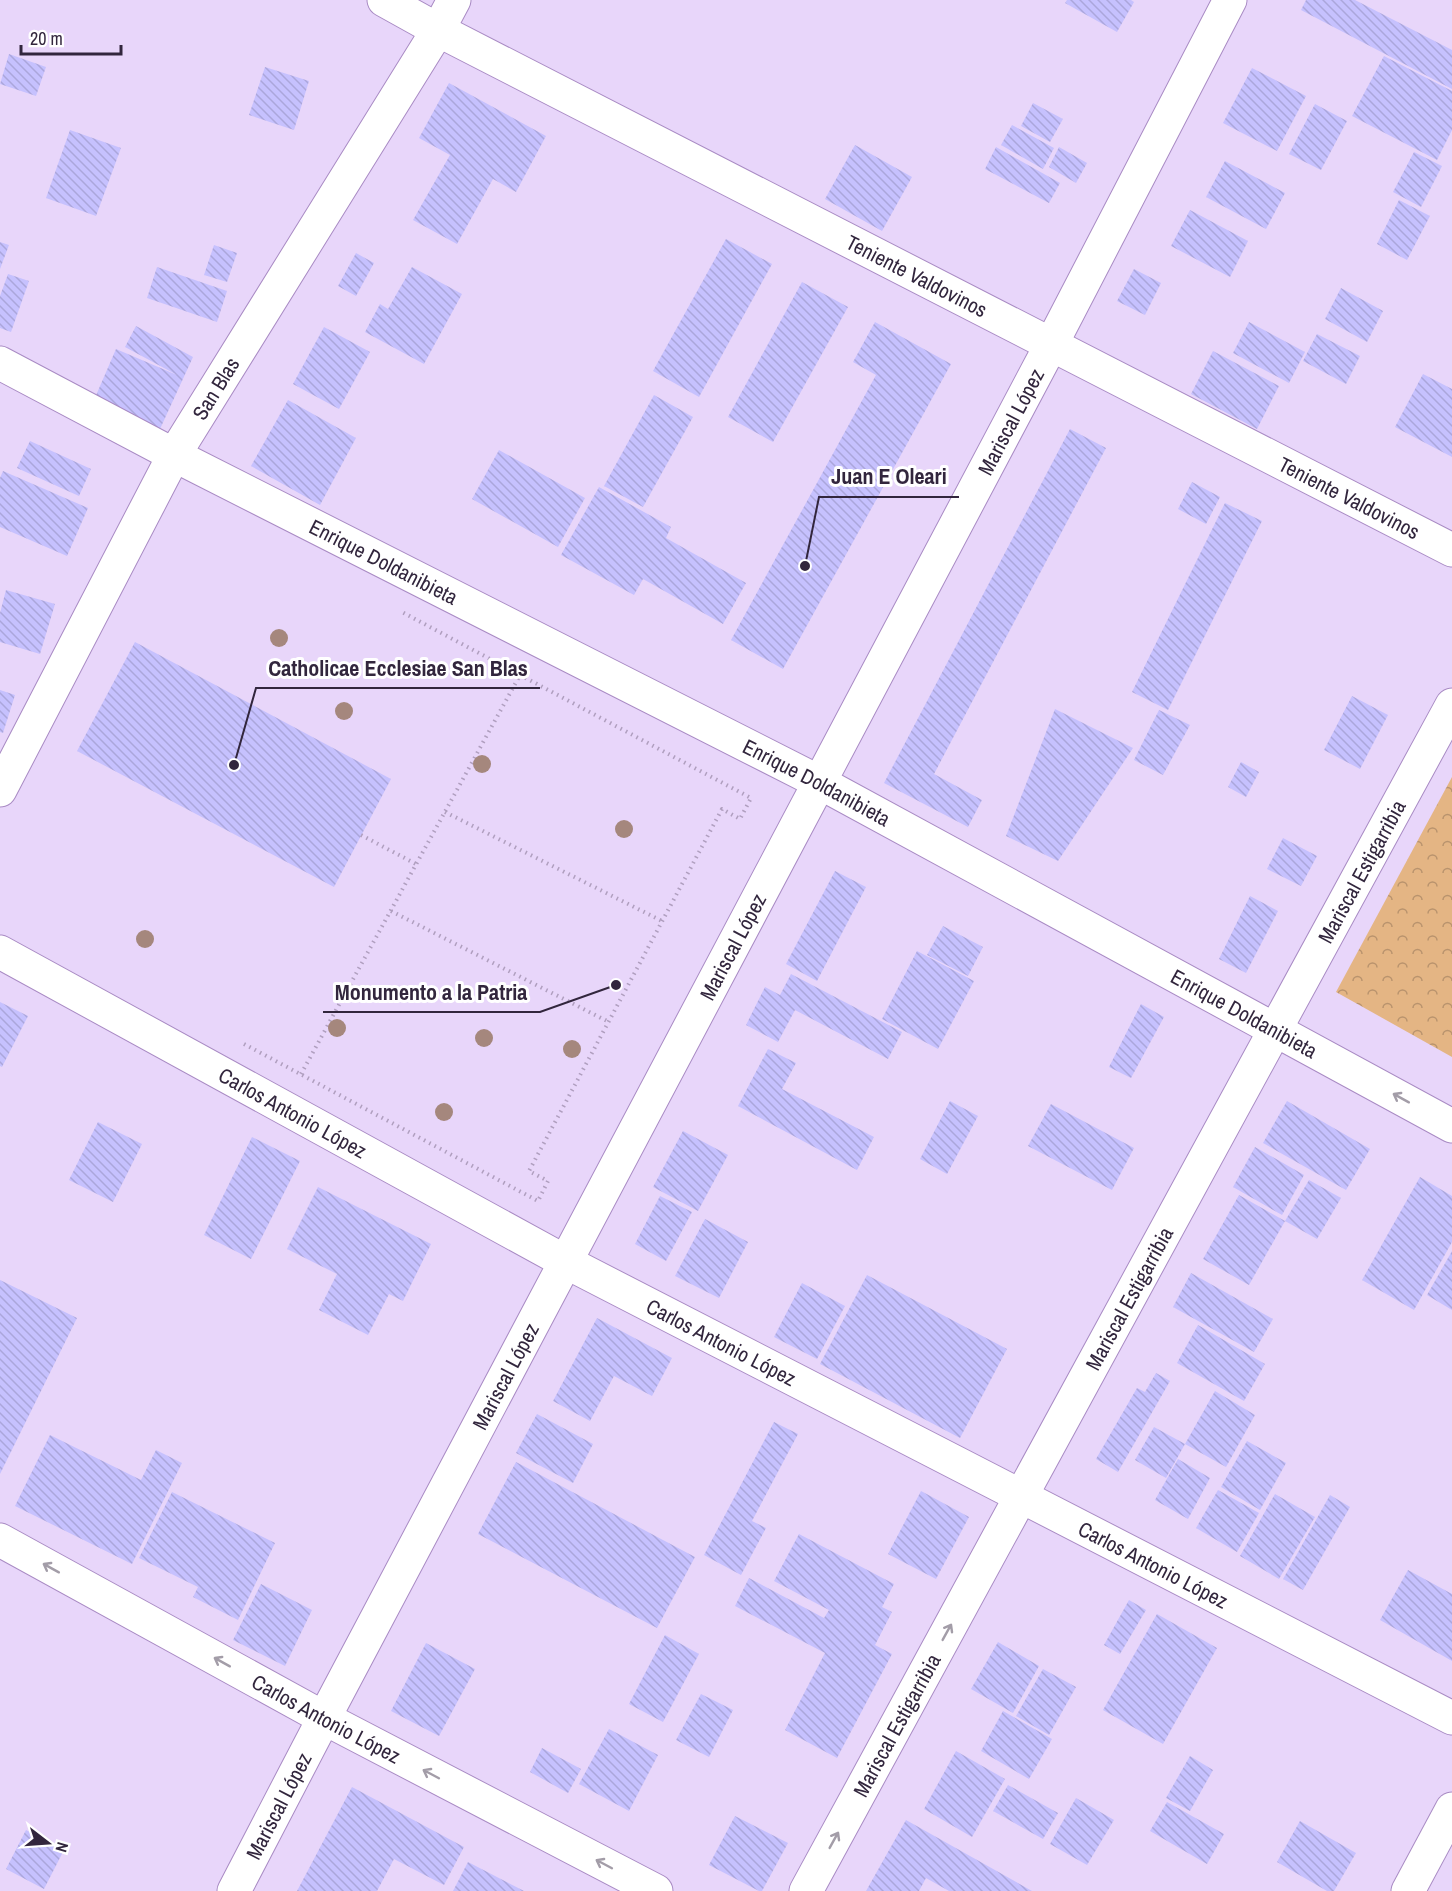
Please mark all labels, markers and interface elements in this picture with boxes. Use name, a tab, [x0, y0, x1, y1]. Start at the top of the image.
scale bar	[21, 18, 122, 56]
text: 20 m	[30, 26, 63, 51]
street label: Teniente Valdovinos	[841, 227, 992, 324]
street label: San Blas	[185, 351, 246, 425]
street label: Mariscal López	[970, 363, 1051, 480]
street label: Teniente Valdovinos	[1274, 449, 1425, 546]
callout: Juan E Oleari	[819, 457, 959, 497]
text: Juan E Oleari	[831, 461, 947, 491]
street label: Enrique Doldanibieta	[305, 512, 463, 611]
callout: Catholicae Ecclesiae San Blas	[256, 648, 540, 688]
text: Catholicae Ecclesiae San Blas	[268, 653, 528, 683]
street label: Enrique Doldanibieta	[738, 731, 896, 833]
street label: Mariscal Estigarribia	[1311, 794, 1412, 948]
street label: Mariscal López	[692, 888, 773, 1005]
street label: Enrique Doldanibieta	[1166, 961, 1323, 1065]
callout: Monumento a la Patria	[323, 972, 540, 1012]
text: Monumento a la Patria	[335, 977, 527, 1007]
street label: Carlos Antonio López	[214, 1060, 372, 1165]
one-way arrow	[1393, 1092, 1410, 1104]
street label: Mariscal Estigarribia	[1078, 1221, 1180, 1375]
street label: Carlos Antonio López	[641, 1291, 802, 1393]
street label: Mariscal López	[465, 1317, 545, 1434]
street label: Carlos Antonio López	[1074, 1514, 1234, 1615]
one-way arrow	[43, 1562, 60, 1574]
one-way arrow	[942, 1623, 954, 1640]
street label: Mariscal Estigarribia	[846, 1648, 947, 1802]
one-way arrow	[214, 1656, 231, 1668]
street label: Carlos Antonio López	[247, 1667, 406, 1770]
street label: Mariscal López	[238, 1747, 318, 1864]
one-way arrow	[423, 1768, 440, 1780]
north arrow	[18, 1813, 78, 1873]
one-way arrow	[829, 1831, 840, 1849]
text: N	[50, 1840, 74, 1855]
one-way arrow	[595, 1858, 613, 1869]

